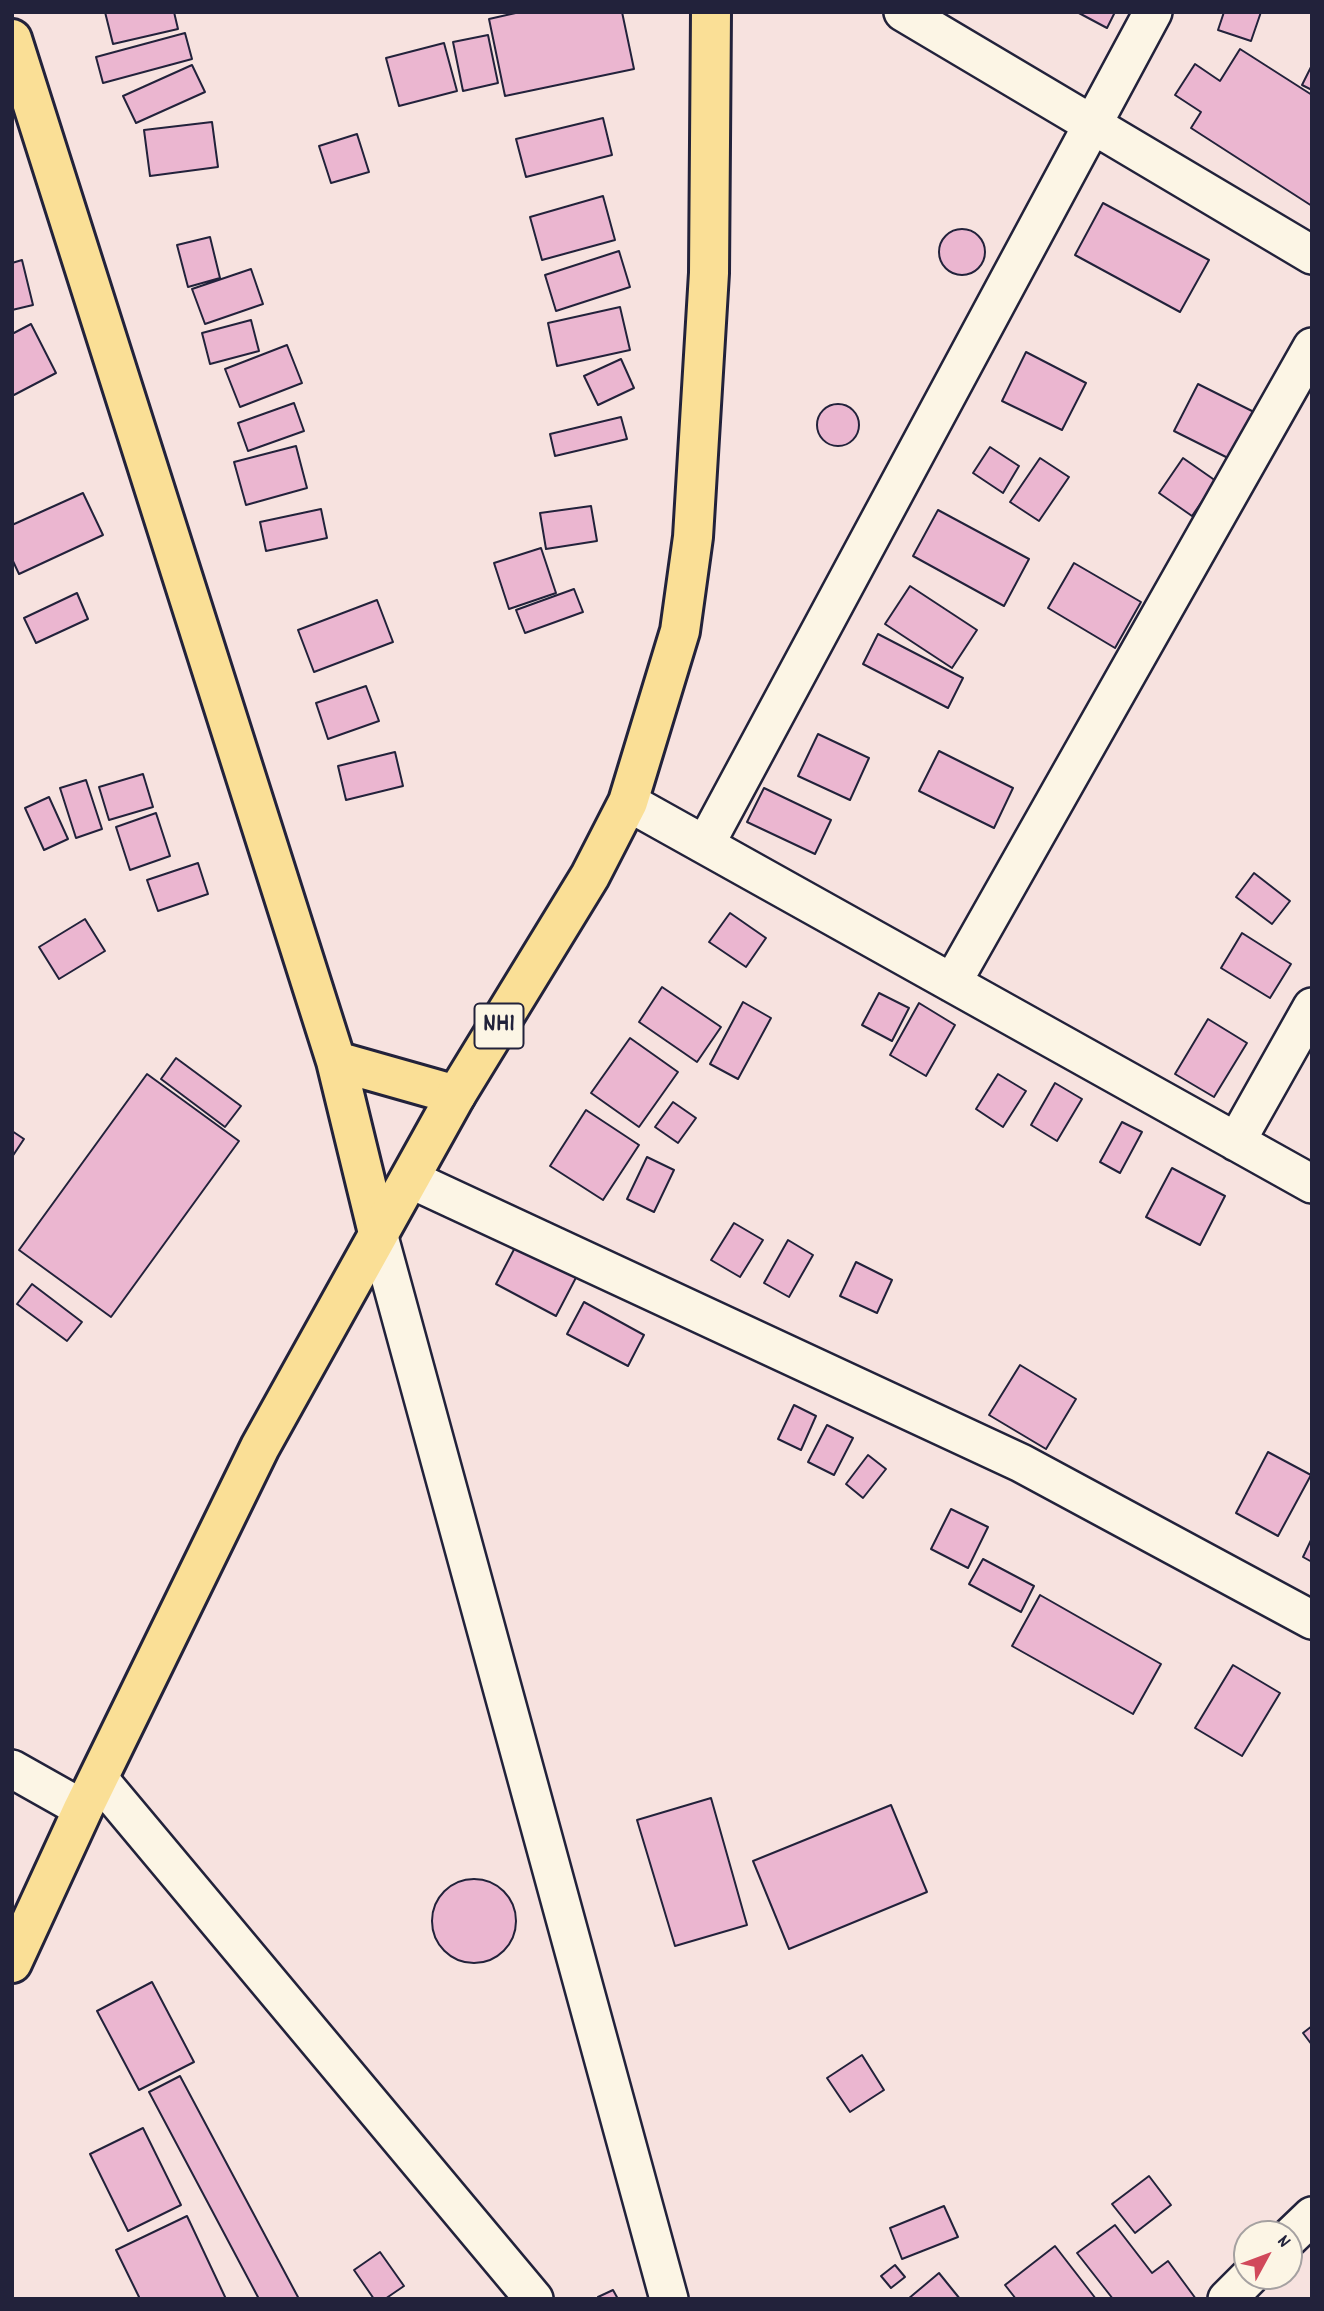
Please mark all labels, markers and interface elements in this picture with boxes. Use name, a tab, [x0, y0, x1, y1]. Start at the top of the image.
road number: NH1	[475, 1004, 524, 1049]
north arrow	[1233, 2220, 1303, 2290]
text: N	[1269, 2230, 1296, 2255]

